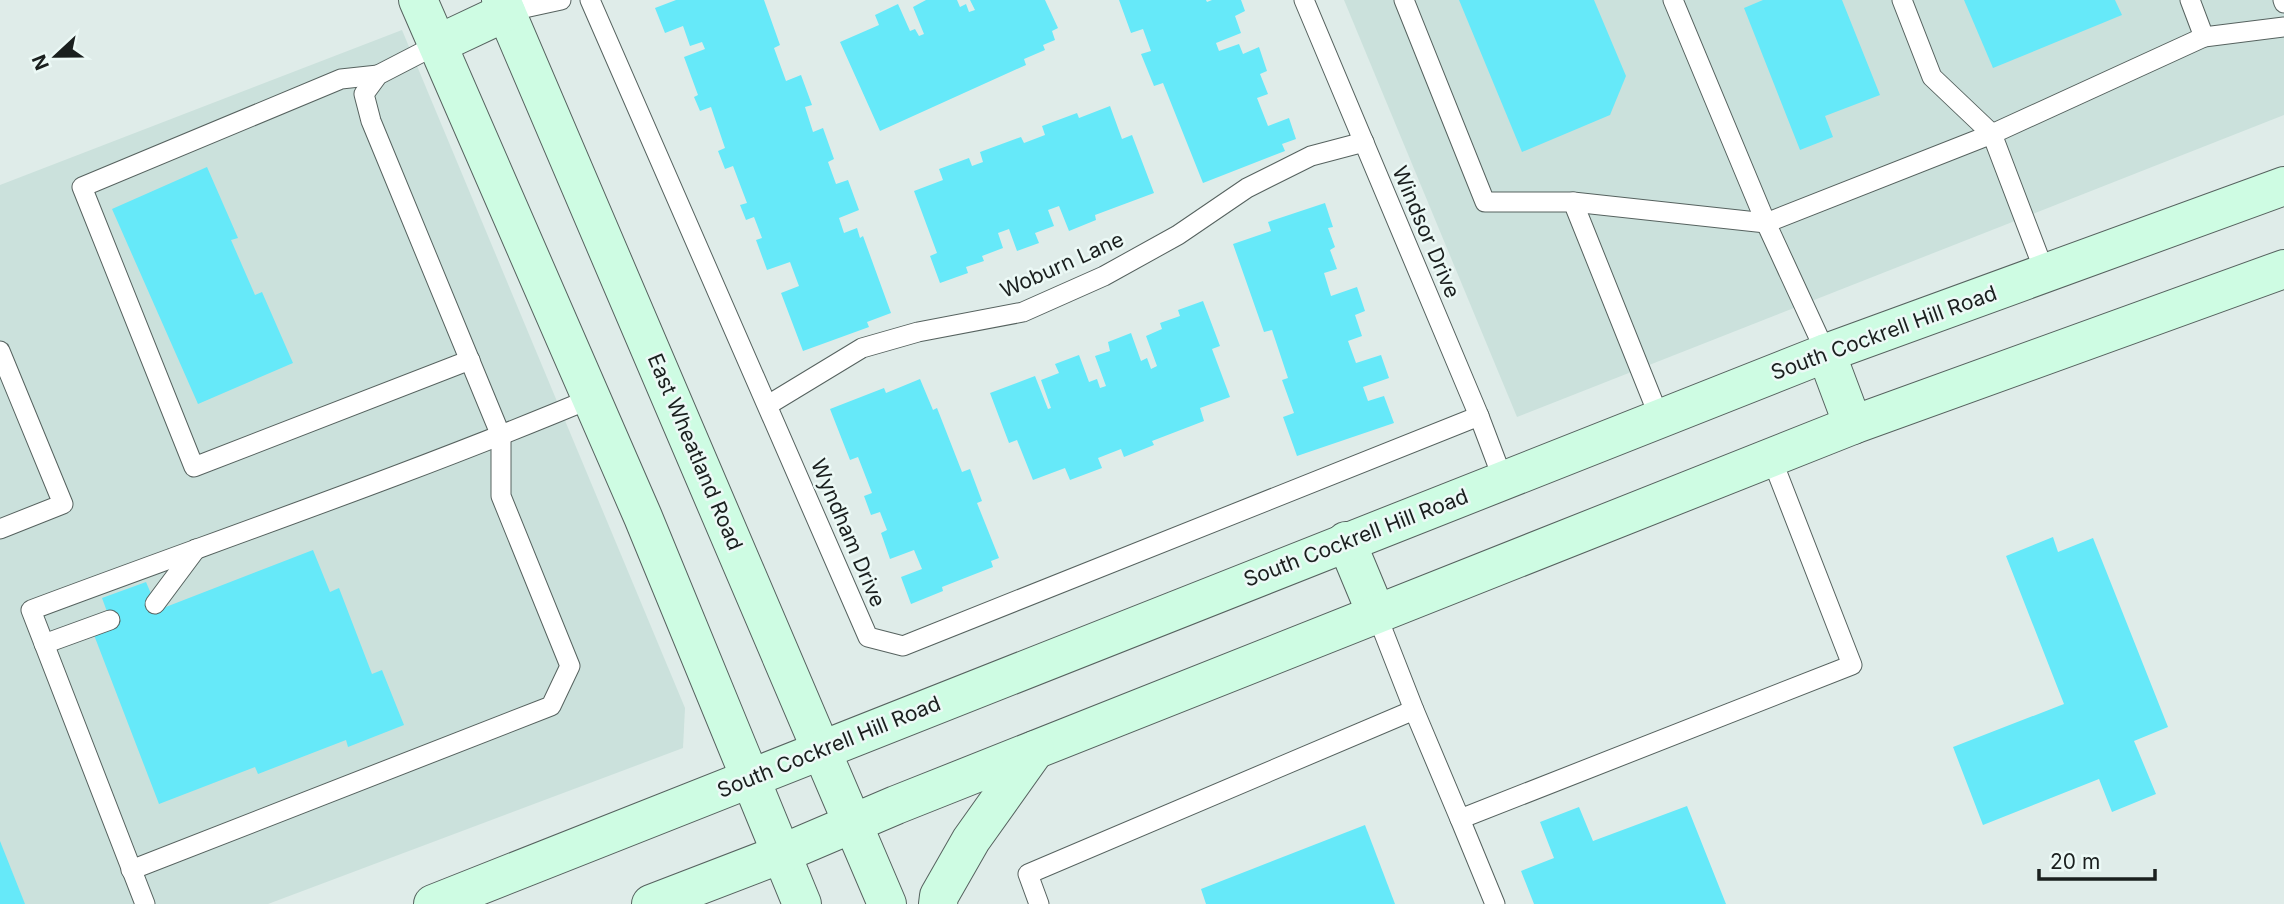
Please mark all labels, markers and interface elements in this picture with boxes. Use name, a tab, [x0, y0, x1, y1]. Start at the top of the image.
north arrow	[21, 21, 91, 91]
text: N	[27, 51, 54, 73]
street label: Windsor Drive	[1387, 162, 1465, 301]
street label: Woburn Lane	[996, 226, 1127, 303]
street label: South Cockrell Hill Road	[1768, 280, 2000, 385]
street label: East Wheatland Road	[643, 350, 748, 554]
street label: Wyndham Drive	[806, 455, 891, 611]
street label: South Cockrell Hill Road	[1240, 483, 1472, 592]
street label: South Cockrell Hill Road	[714, 690, 944, 803]
scale bar	[2039, 838, 2154, 882]
text: 20 m	[2050, 849, 2100, 874]

